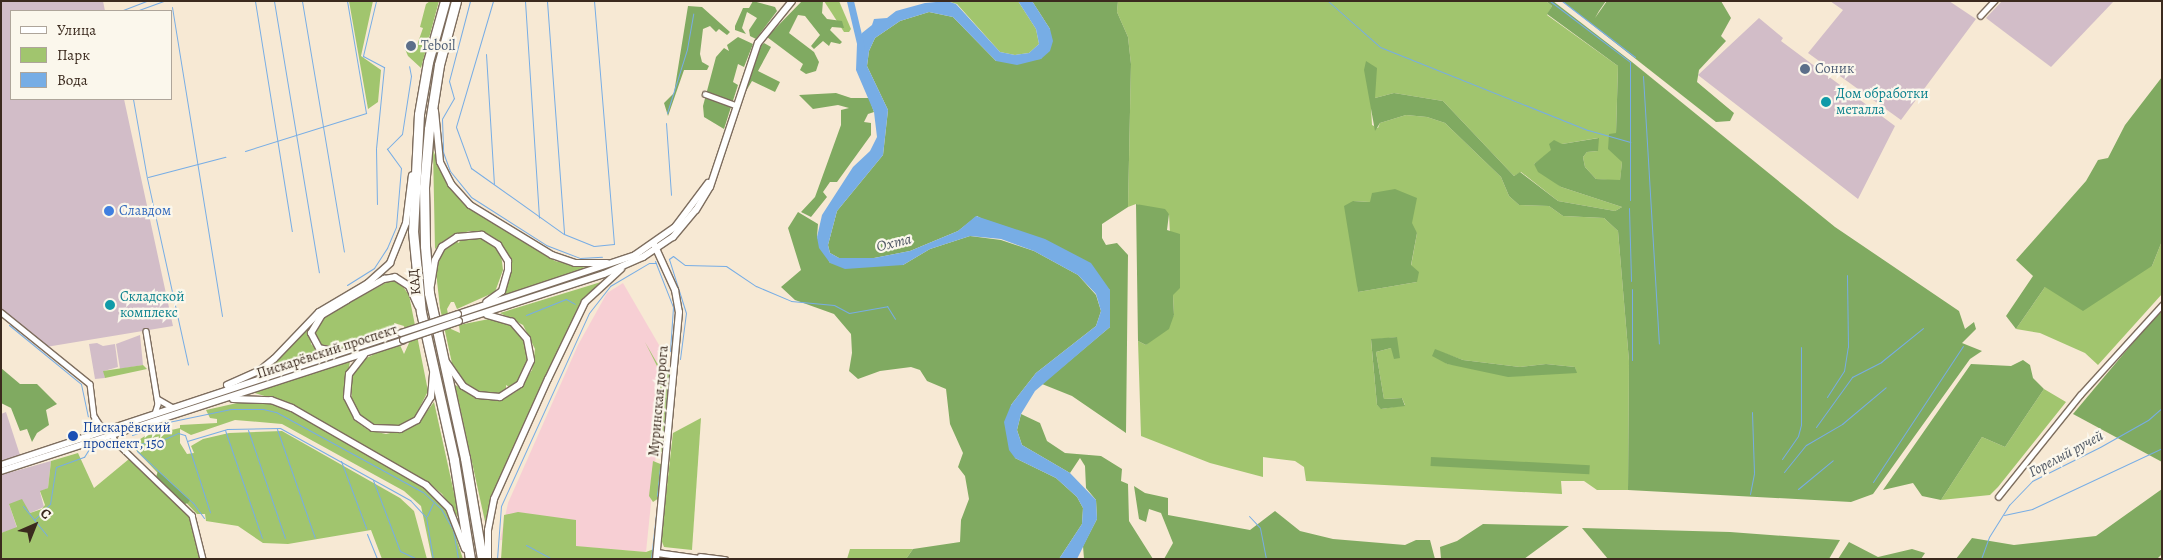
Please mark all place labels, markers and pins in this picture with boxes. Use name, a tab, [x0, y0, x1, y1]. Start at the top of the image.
place label: Teboil	[421, 38, 456, 54]
marker: Teboil	[405, 40, 417, 52]
place label: Соник	[1815, 61, 1854, 77]
marker: Соник	[1799, 63, 1811, 75]
place label: Дом обработки металла	[1836, 86, 1929, 118]
marker: Дом обработки металла	[1820, 96, 1832, 108]
place label: Славдом	[119, 203, 171, 219]
marker: Славдом	[103, 205, 115, 217]
place label: Складской комплекс	[120, 289, 184, 322]
marker: Складской комплекс	[104, 299, 116, 311]
place label: Пискарёвский проспект, 150	[83, 420, 171, 452]
marker: Пискарёвский проспект, 150	[67, 430, 79, 442]

